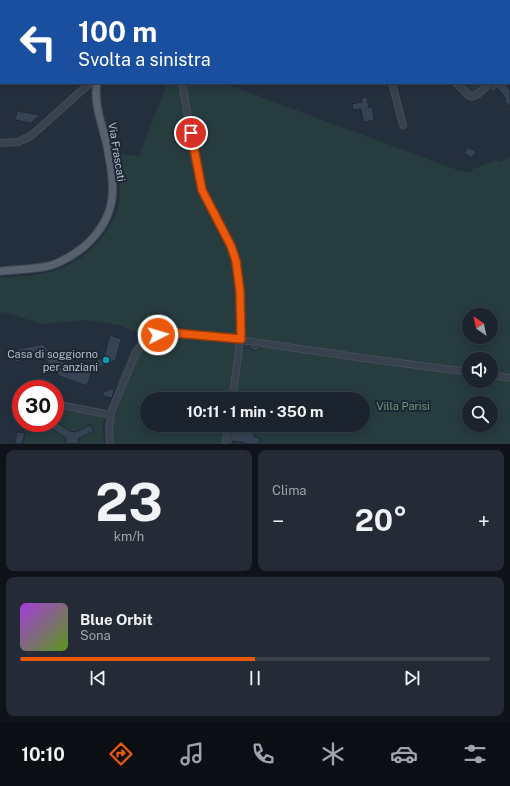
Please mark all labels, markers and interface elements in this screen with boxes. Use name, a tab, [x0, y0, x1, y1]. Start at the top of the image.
text: 100 m	[78, 15, 157, 48]
icon: left	[12, 16, 64, 68]
text: Svolta a sinistra	[78, 49, 211, 70]
pin	[174, 116, 208, 150]
street label: Via Frascati	[106, 121, 128, 183]
icon: arrive	[180, 122, 202, 144]
north arrow	[462, 308, 498, 344]
map controls	[462, 308, 498, 432]
position arrow	[137, 314, 179, 356]
place label: Casa di soggiorno per anziani	[7, 348, 98, 373]
button: sound	[462, 352, 498, 388]
marker: Casa di soggiorno per anziani	[101, 355, 111, 365]
speed limit sign: 30	[12, 380, 64, 432]
button: search	[462, 396, 498, 432]
park label: Villa Parisi	[376, 400, 430, 412]
text: 10:11 · 1 min · 350 m	[187, 403, 323, 420]
text: 23	[95, 472, 163, 533]
text: Clima	[272, 483, 307, 498]
text: 20°	[355, 502, 407, 538]
text: −	[272, 508, 284, 534]
text: +	[478, 508, 490, 534]
text: km/h	[114, 529, 144, 544]
text: Blue Orbit	[80, 611, 153, 628]
text: Sona	[80, 628, 111, 643]
icon: previous	[87, 667, 109, 689]
icon: pause	[244, 667, 266, 689]
icon: next	[401, 667, 423, 689]
icon: directions	[107, 740, 135, 768]
icon: music	[178, 740, 206, 768]
icon: phone	[249, 740, 277, 768]
icon: climate	[319, 740, 347, 768]
icon: car	[390, 740, 418, 768]
icon: filters	[461, 740, 489, 768]
text: 10:10	[21, 744, 65, 765]

